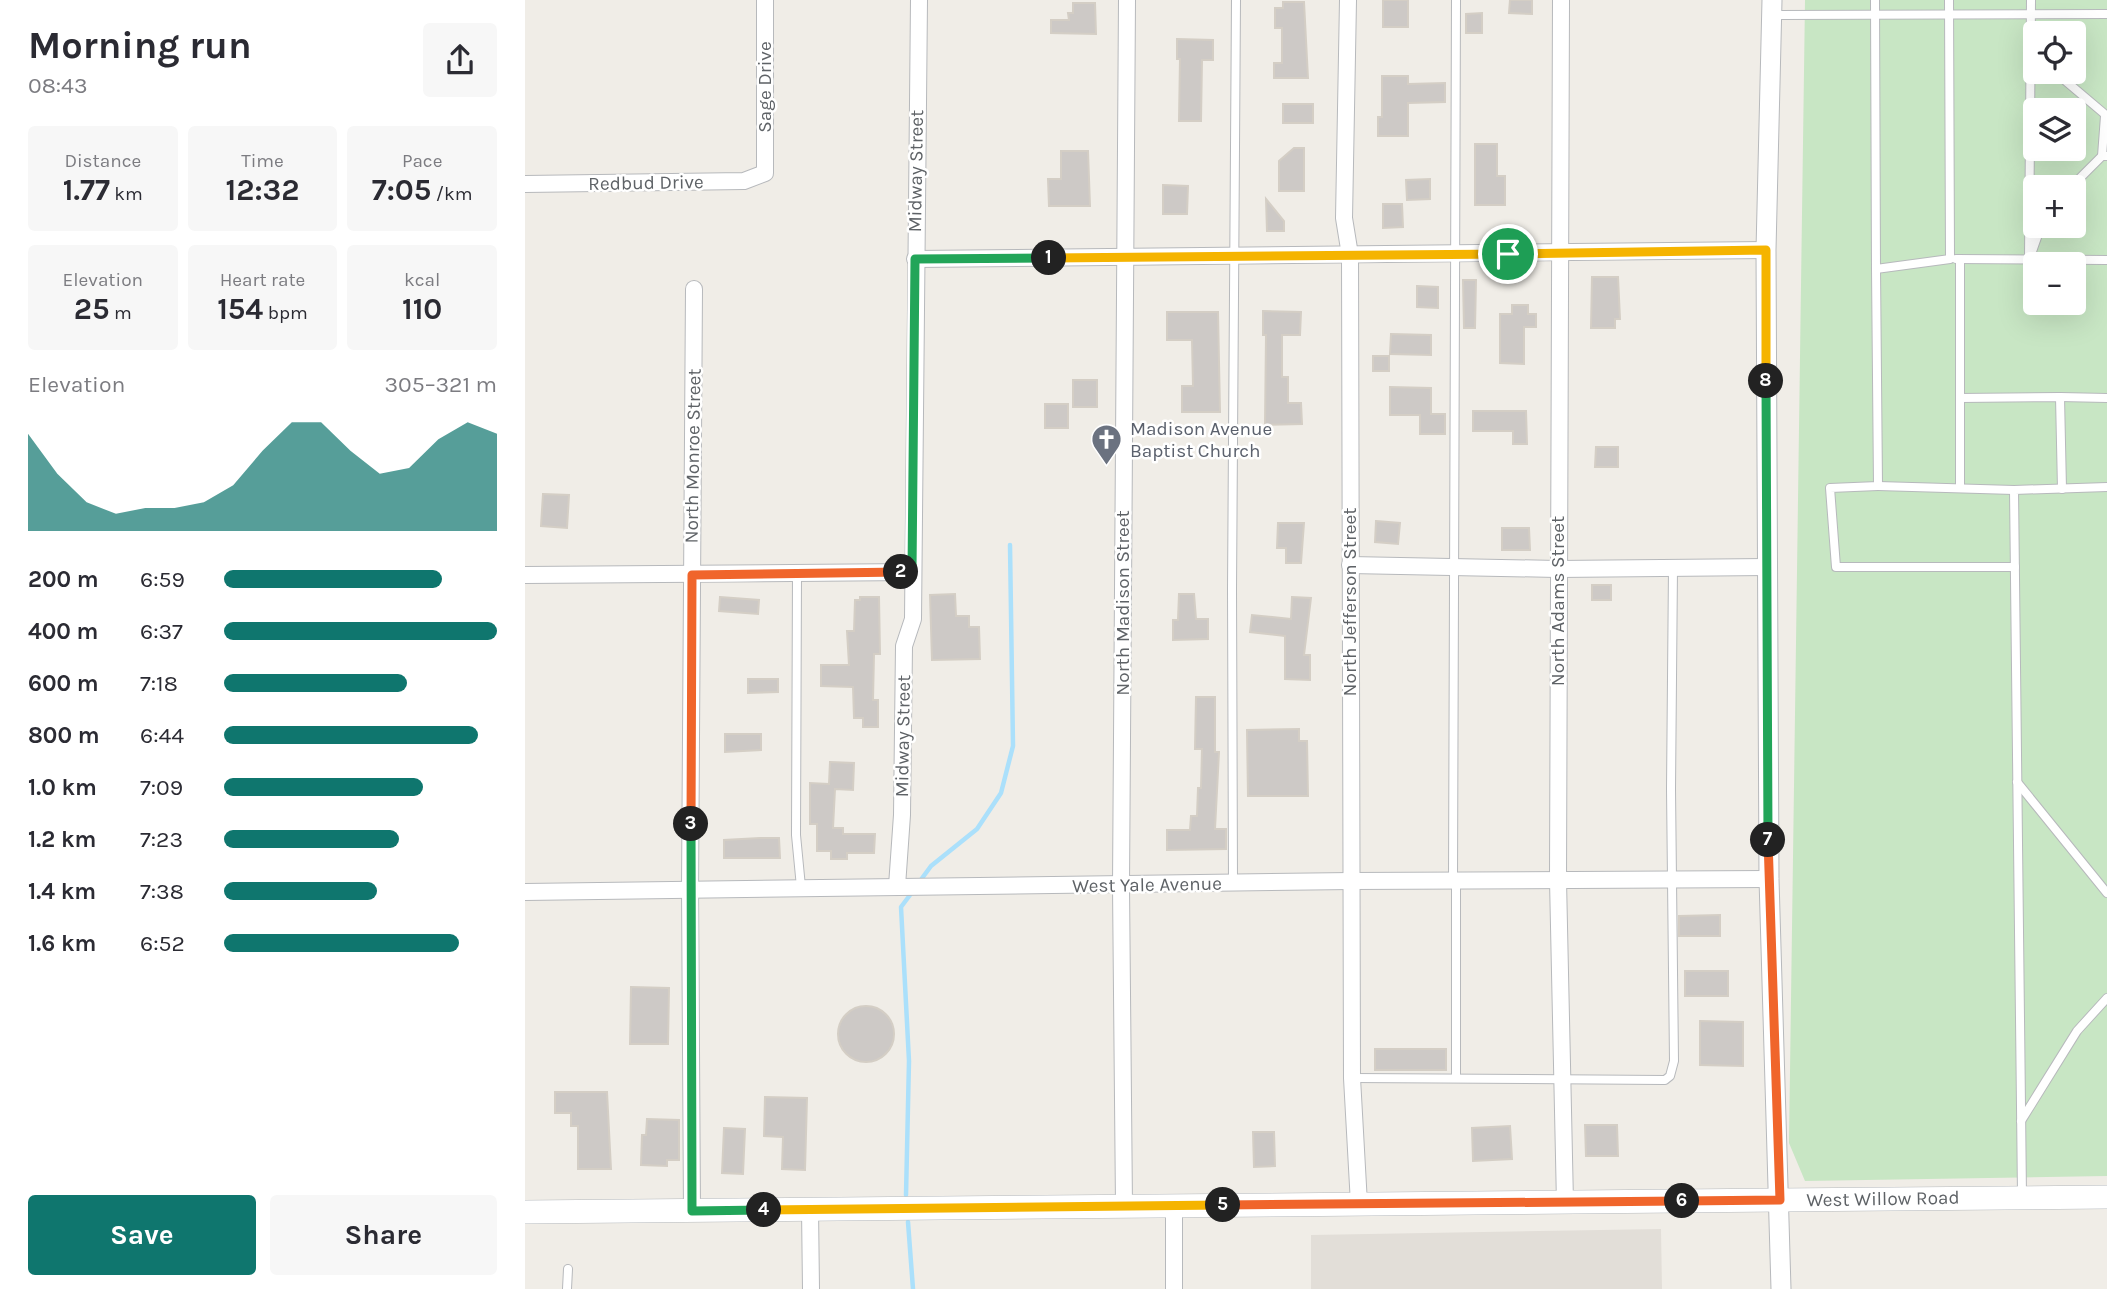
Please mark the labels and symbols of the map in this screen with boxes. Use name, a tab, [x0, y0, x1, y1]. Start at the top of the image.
street label: Sage Drive	[754, 41, 776, 133]
street label: Midway Street	[904, 109, 928, 233]
street label: Redbud Drive	[588, 171, 704, 195]
pin	[1478, 224, 1538, 284]
pin: 1	[1031, 240, 1067, 276]
pin: 8	[1749, 364, 1783, 398]
street label: North Monroe Street	[680, 368, 706, 544]
place label: Madison Avenue Baptist Church	[1130, 418, 1272, 462]
church icon: Madison Avenue Baptist Church	[1090, 423, 1124, 467]
street label: North Jefferson Street	[1339, 508, 1361, 696]
street label: North Madison Street	[1112, 510, 1134, 696]
street label: North Adams Street	[1547, 516, 1569, 686]
pin: 2	[883, 554, 919, 590]
street label: Midway Street	[891, 674, 915, 798]
pin: 3	[673, 806, 709, 842]
pin: 7	[1751, 822, 1785, 858]
street label: West Yale Avenue	[1072, 873, 1222, 897]
pin: 6	[1665, 1184, 1699, 1218]
street label: West Willow Road	[1806, 1187, 1960, 1211]
pin: 5	[1205, 1188, 1241, 1222]
pin: 4	[747, 1192, 781, 1228]

